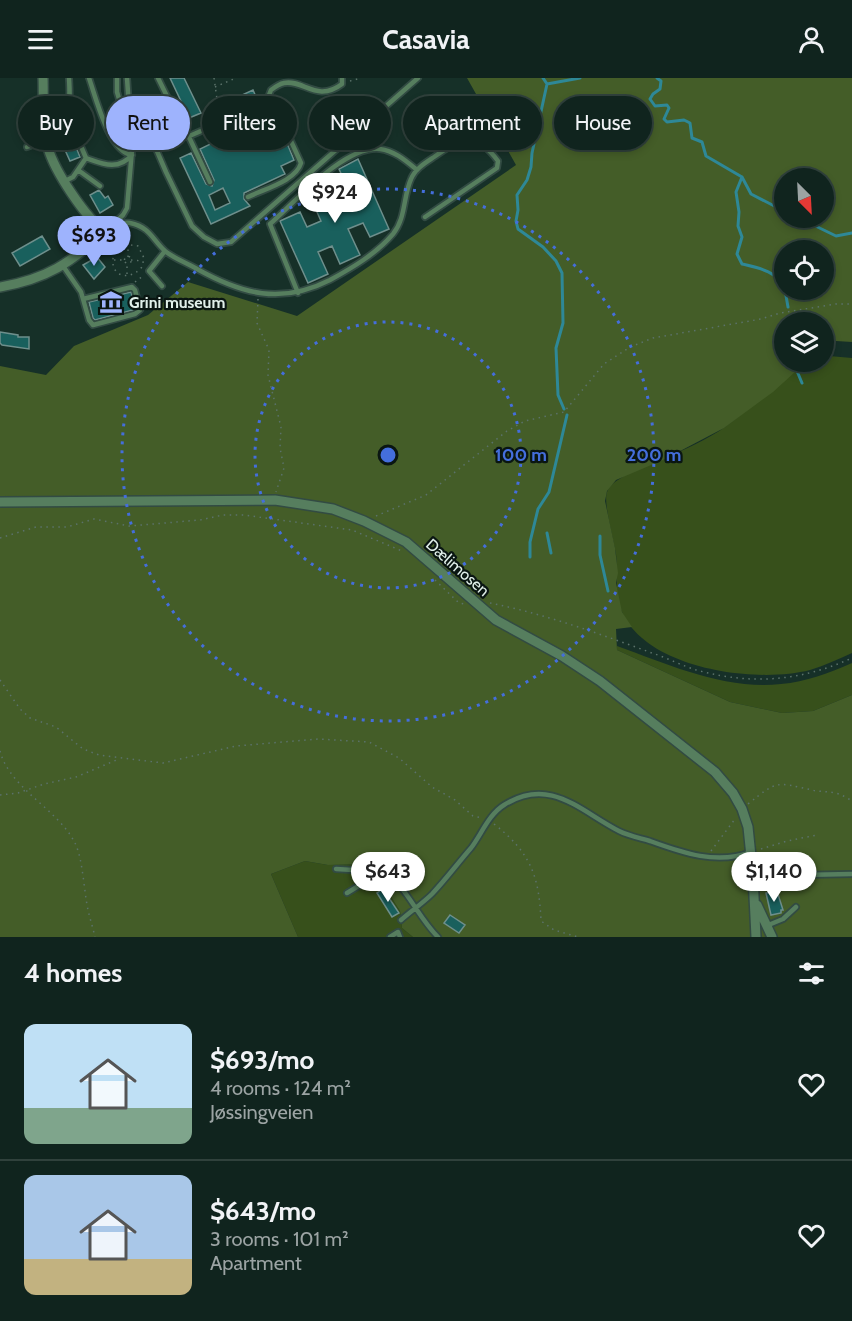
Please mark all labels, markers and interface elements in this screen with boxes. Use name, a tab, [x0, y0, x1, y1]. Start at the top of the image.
icon: menu	[24, 23, 57, 56]
text: Casavia	[382, 23, 470, 56]
icon: person	[795, 23, 828, 56]
chip: Buy	[18, 96, 94, 150]
chip: Rent	[106, 96, 190, 150]
chip: Filters	[202, 96, 297, 150]
chip: New	[309, 96, 391, 150]
chip: Apartment	[403, 96, 542, 150]
chip: House	[554, 96, 652, 150]
north arrow	[774, 168, 834, 228]
map controls	[774, 168, 834, 372]
pin: $924	[299, 173, 371, 224]
text: $924	[312, 180, 358, 204]
pin: $693	[58, 216, 130, 267]
text: $693	[72, 223, 116, 247]
button: locate	[774, 240, 834, 300]
museum icon: Grini museum	[98, 289, 124, 315]
place label: Grini museum	[129, 293, 225, 312]
button: layers	[774, 312, 834, 372]
text: 100 m	[495, 444, 547, 466]
text: 200 m	[627, 444, 681, 466]
centre of rings	[378, 445, 398, 465]
street label: Dælimosen	[422, 535, 493, 600]
pin: $643	[352, 852, 424, 903]
pin: $1,140	[725, 852, 823, 903]
text: $643	[365, 859, 411, 883]
text: $1,140	[745, 859, 803, 883]
text: 4 homes	[24, 957, 122, 989]
icon: filters	[795, 957, 828, 990]
text: $693/mo	[210, 1044, 314, 1076]
icon: home	[72, 1048, 144, 1120]
icon: heart	[795, 1068, 828, 1101]
text: 4 rooms · 124 m²	[210, 1076, 351, 1100]
text: Jøssingveien	[210, 1100, 313, 1124]
text: $643/mo	[210, 1195, 316, 1227]
icon: home	[72, 1199, 144, 1271]
icon: heart	[795, 1219, 828, 1252]
text: 3 rooms · 101 m²	[210, 1227, 349, 1251]
text: Apartment	[210, 1251, 302, 1275]

